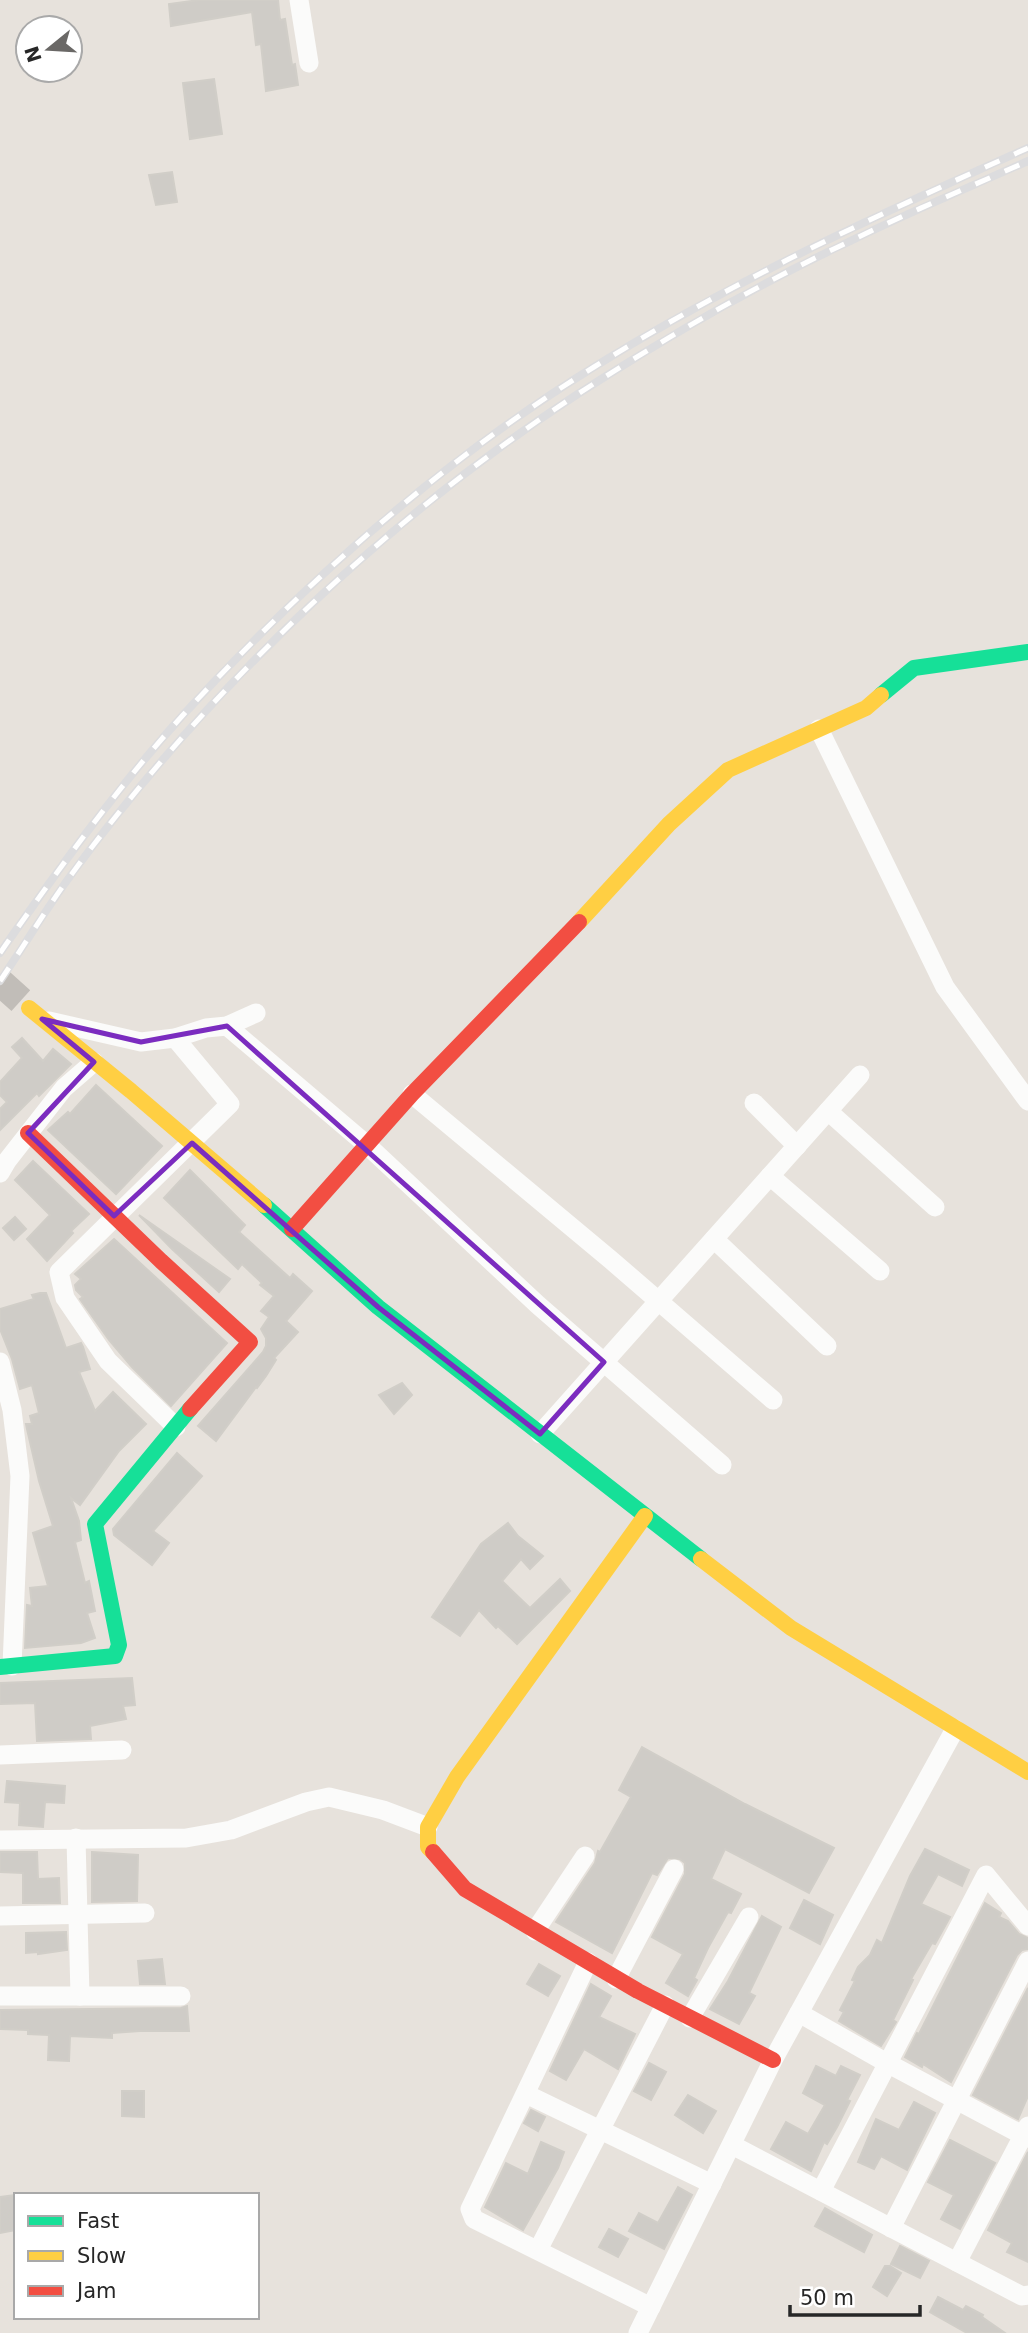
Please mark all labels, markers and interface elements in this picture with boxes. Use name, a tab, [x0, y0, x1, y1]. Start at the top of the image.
north arrow	[14, 14, 84, 84]
text: N	[20, 43, 46, 65]
legend	[14, 2193, 259, 2319]
text: Fast	[77, 2209, 119, 2233]
text: Slow	[77, 2244, 126, 2268]
scale bar	[790, 2274, 920, 2318]
text: Jam	[75, 2279, 117, 2303]
text: 50 m	[800, 2286, 854, 2310]

